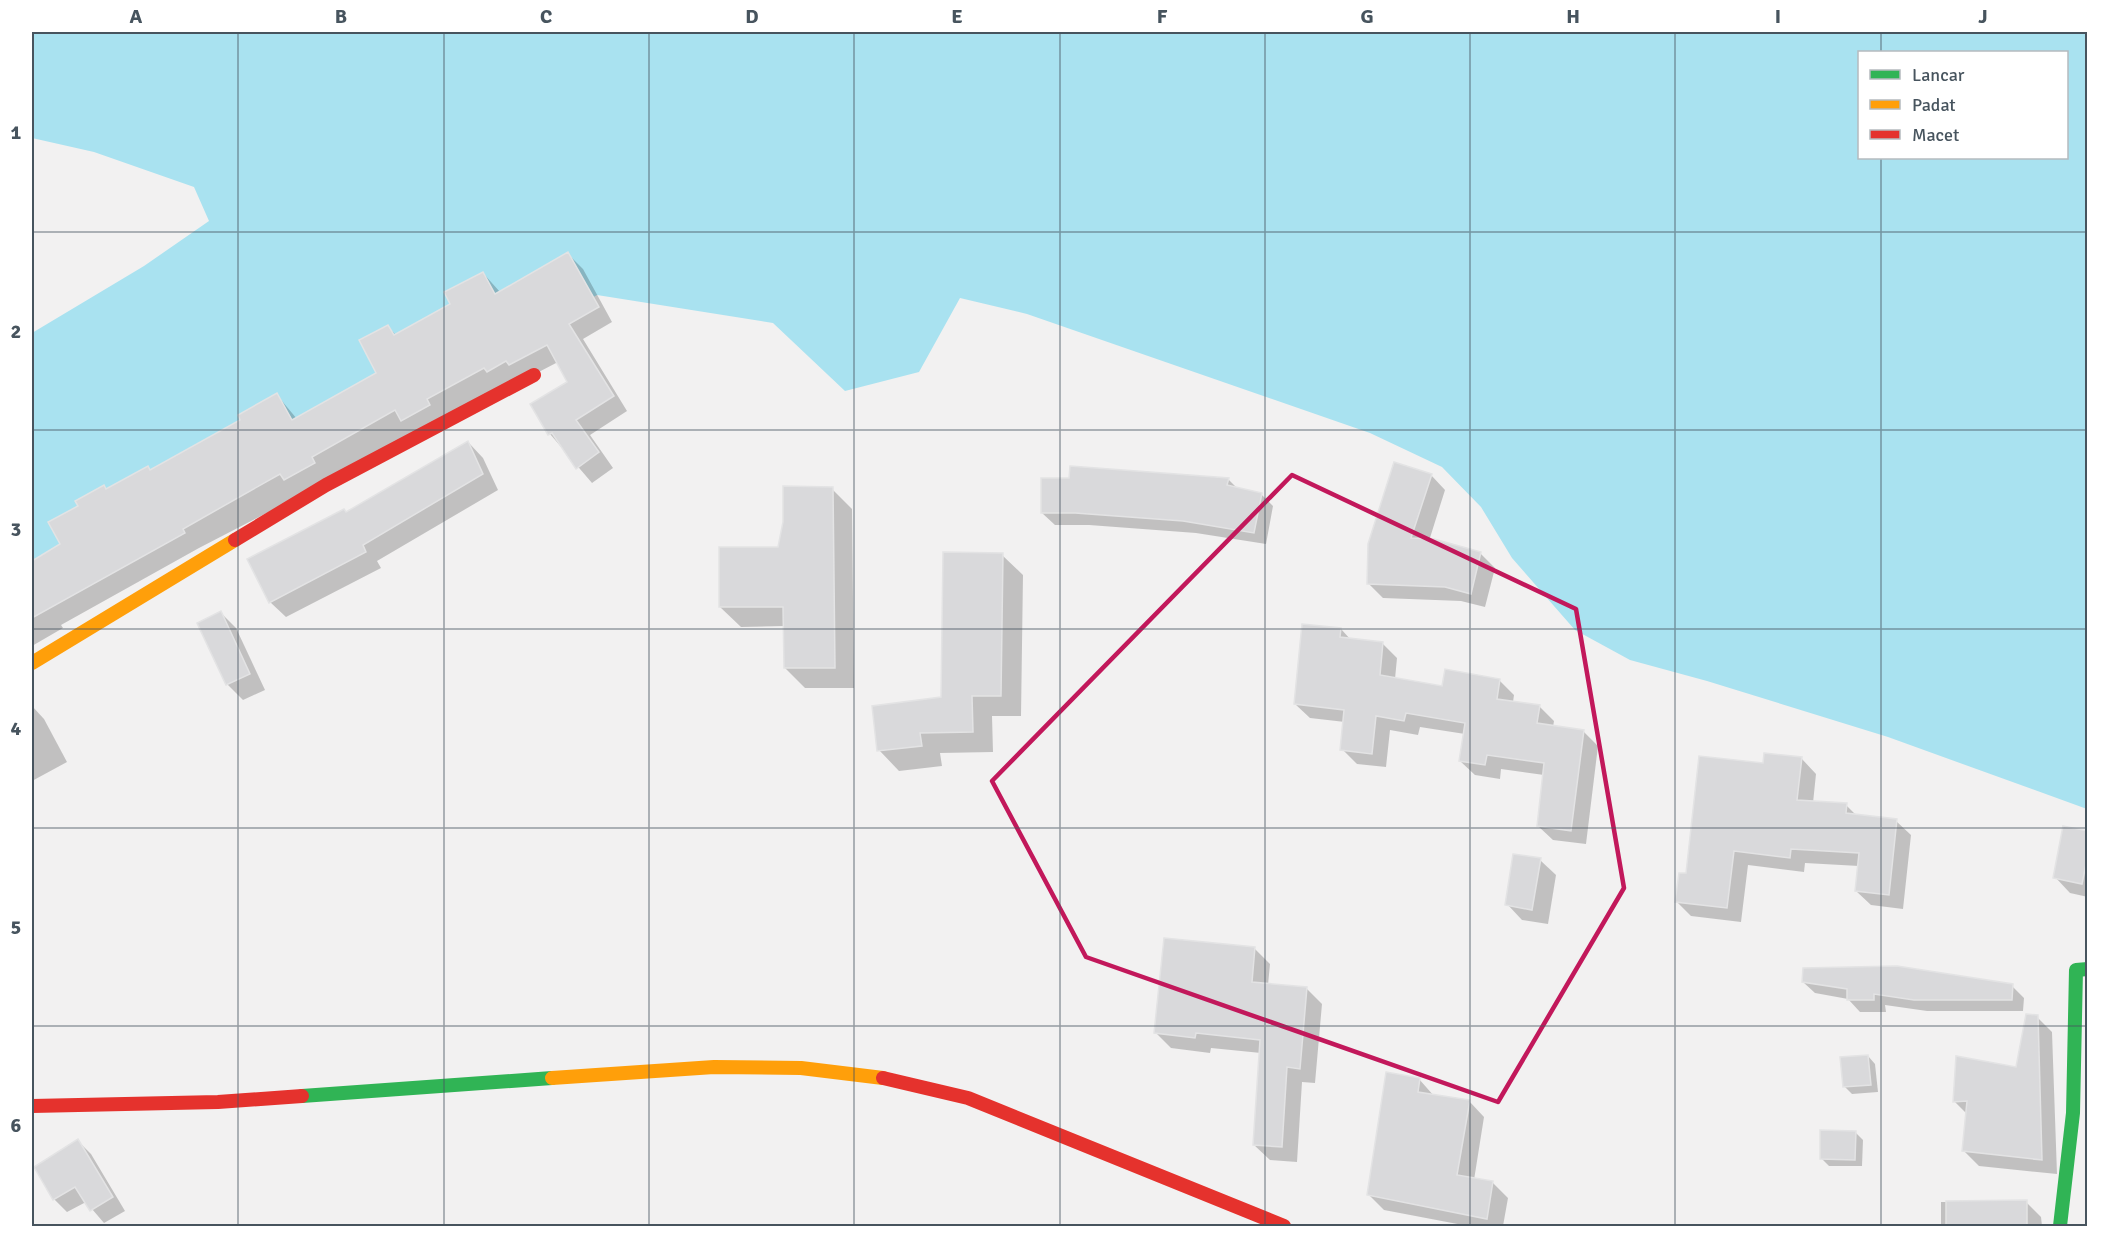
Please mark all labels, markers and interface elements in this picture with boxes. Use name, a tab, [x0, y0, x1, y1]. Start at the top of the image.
text: A	[130, 4, 143, 29]
text: B	[335, 4, 347, 29]
text: C	[540, 4, 552, 29]
text: D	[745, 4, 759, 29]
text: E	[951, 4, 963, 29]
text: F	[1157, 4, 1168, 29]
text: G	[1360, 4, 1374, 29]
text: H	[1566, 4, 1580, 29]
text: I	[1775, 4, 1781, 29]
text: J	[1978, 4, 1988, 29]
legend	[1858, 51, 2068, 159]
text: Lancar	[1912, 64, 1965, 86]
text: Padat	[1912, 94, 1956, 116]
text: 1	[11, 120, 22, 145]
text: Macet	[1912, 124, 1959, 146]
text: 2	[11, 319, 21, 344]
text: 3	[11, 517, 21, 542]
text: 4	[11, 716, 22, 741]
text: 5	[11, 915, 21, 940]
text: 6	[11, 1113, 22, 1138]

